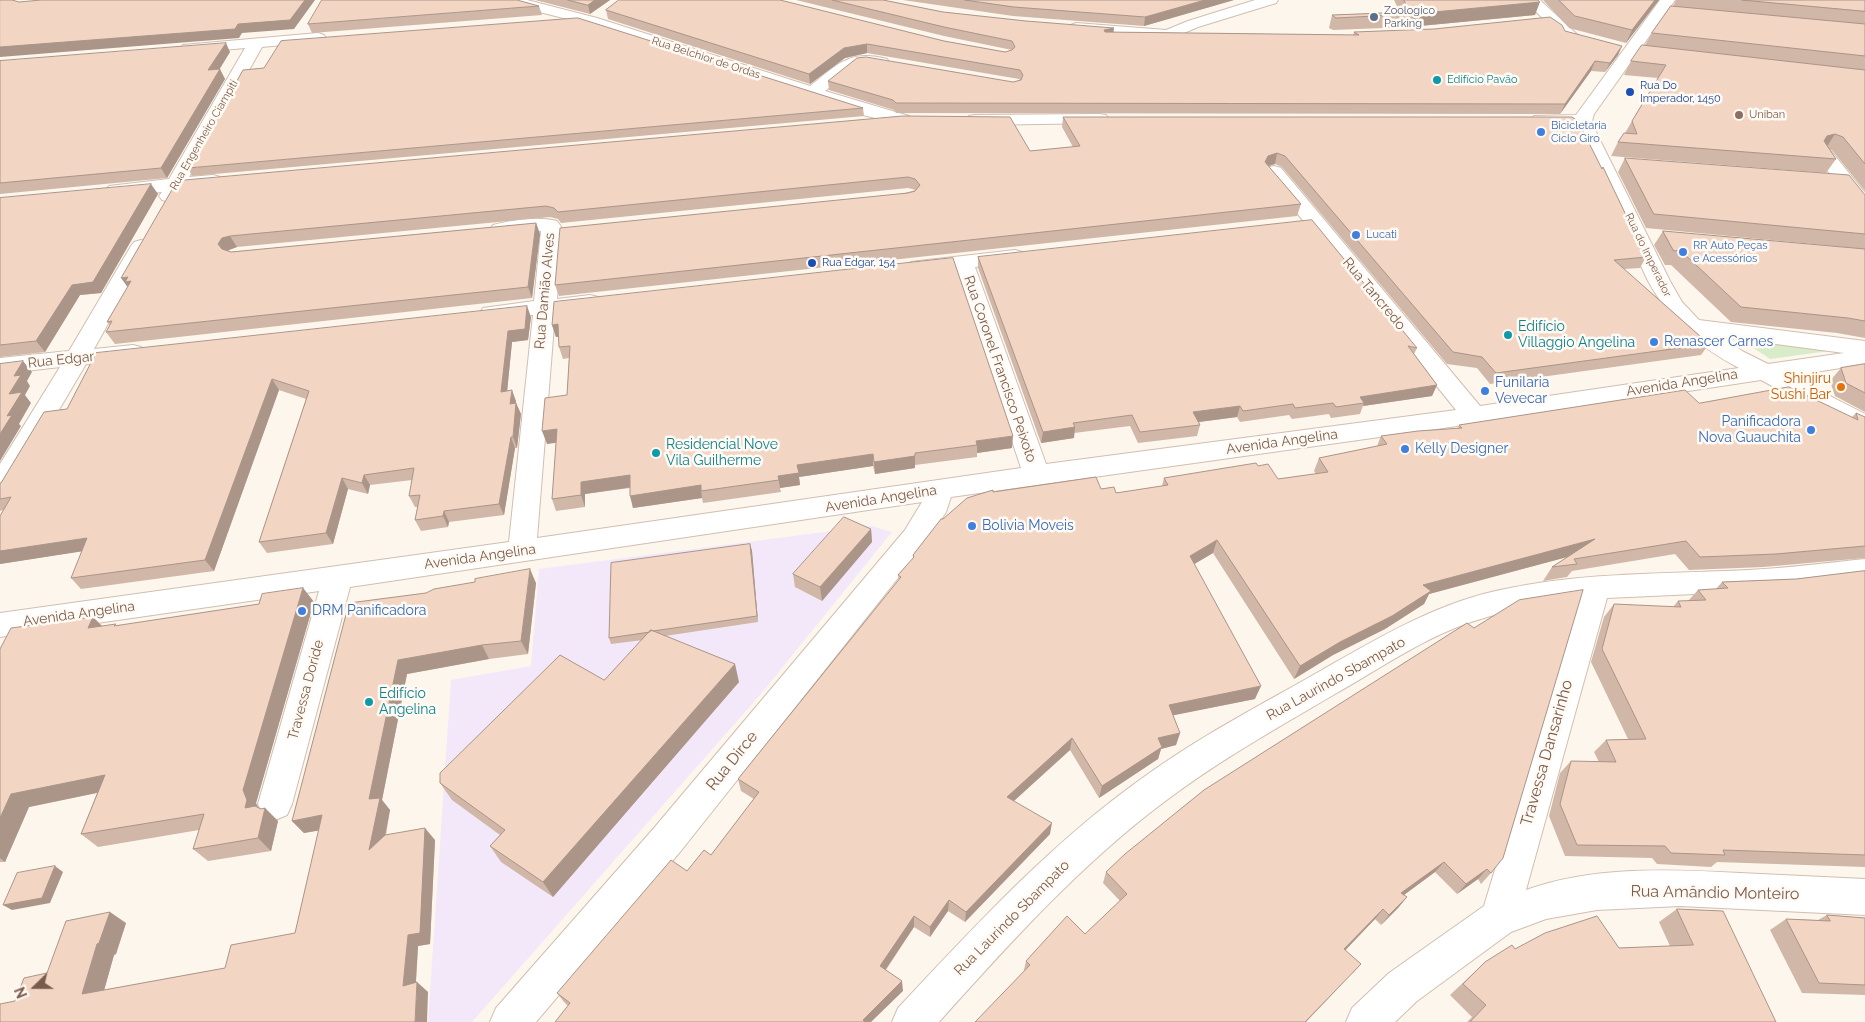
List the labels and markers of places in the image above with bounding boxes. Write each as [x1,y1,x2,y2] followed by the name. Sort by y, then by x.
[1384,4,1435,30] place label: Zoologico Parking
[1368,11,1380,23] marker: Zoologico Parking
[1447,73,1517,87] place label: Edifício Pavão
[1431,74,1443,86] marker: Edifício Pavão
[1640,79,1721,105] place label: Rua Do Imperador, 1450
[1624,86,1636,98] marker: Rua Do Imperador, 1450
[1749,108,1785,122] place label: Uniban
[1733,109,1745,121] marker: Uniban
[1551,119,1607,145] place label: Bicicletaria Ciclo Giro
[1535,126,1547,138] marker: Bicicletaria Ciclo Giro
[1366,228,1397,242] place label: Lucati
[1350,229,1362,241] marker: Lucati
[1693,239,1767,265] place label: RR Auto Peças e Acessórios
[1677,246,1689,258] marker: RR Auto Peças e Acessórios
[822,256,895,270] place label: Rua Edgar, 154
[806,257,818,269] marker: Rua Edgar, 154
[1518,319,1635,352] place label: Edifício Villaggio Angelina
[1502,329,1514,341] marker: Edifício Villaggio Angelina
[1664,334,1773,350] place label: Renascer Carnes
[1648,336,1660,348] marker: Renascer Carnes
[1771,371,1831,404] place label: Shinjiru Sushi Bar
[1495,375,1549,408] place label: Funilaria Vevecar
[1835,381,1847,393] marker: Shinjiru Sushi Bar
[1479,385,1491,397] marker: Funilaria Vevecar
[1698,414,1801,447] place label: Panificadora Nova Guauchita
[1805,424,1817,436] marker: Panificadora Nova Guauchita
[666,437,778,470] place label: Residencial Nove Vila Guilherme
[1415,441,1508,457] place label: Kelly Designer
[1399,443,1411,455] marker: Kelly Designer
[650,447,662,459] marker: Residencial Nove Vila Guilherme
[982,518,1074,534] place label: Bolivia Moveis
[966,520,978,532] marker: Bolivia Moveis
[312,603,426,619] place label: DRM Panificadora
[296,605,308,617] marker: DRM Panificadora
[379,686,436,719] place label: Edifício Angelina
[363,696,375,708] marker: Edifício Angelina

